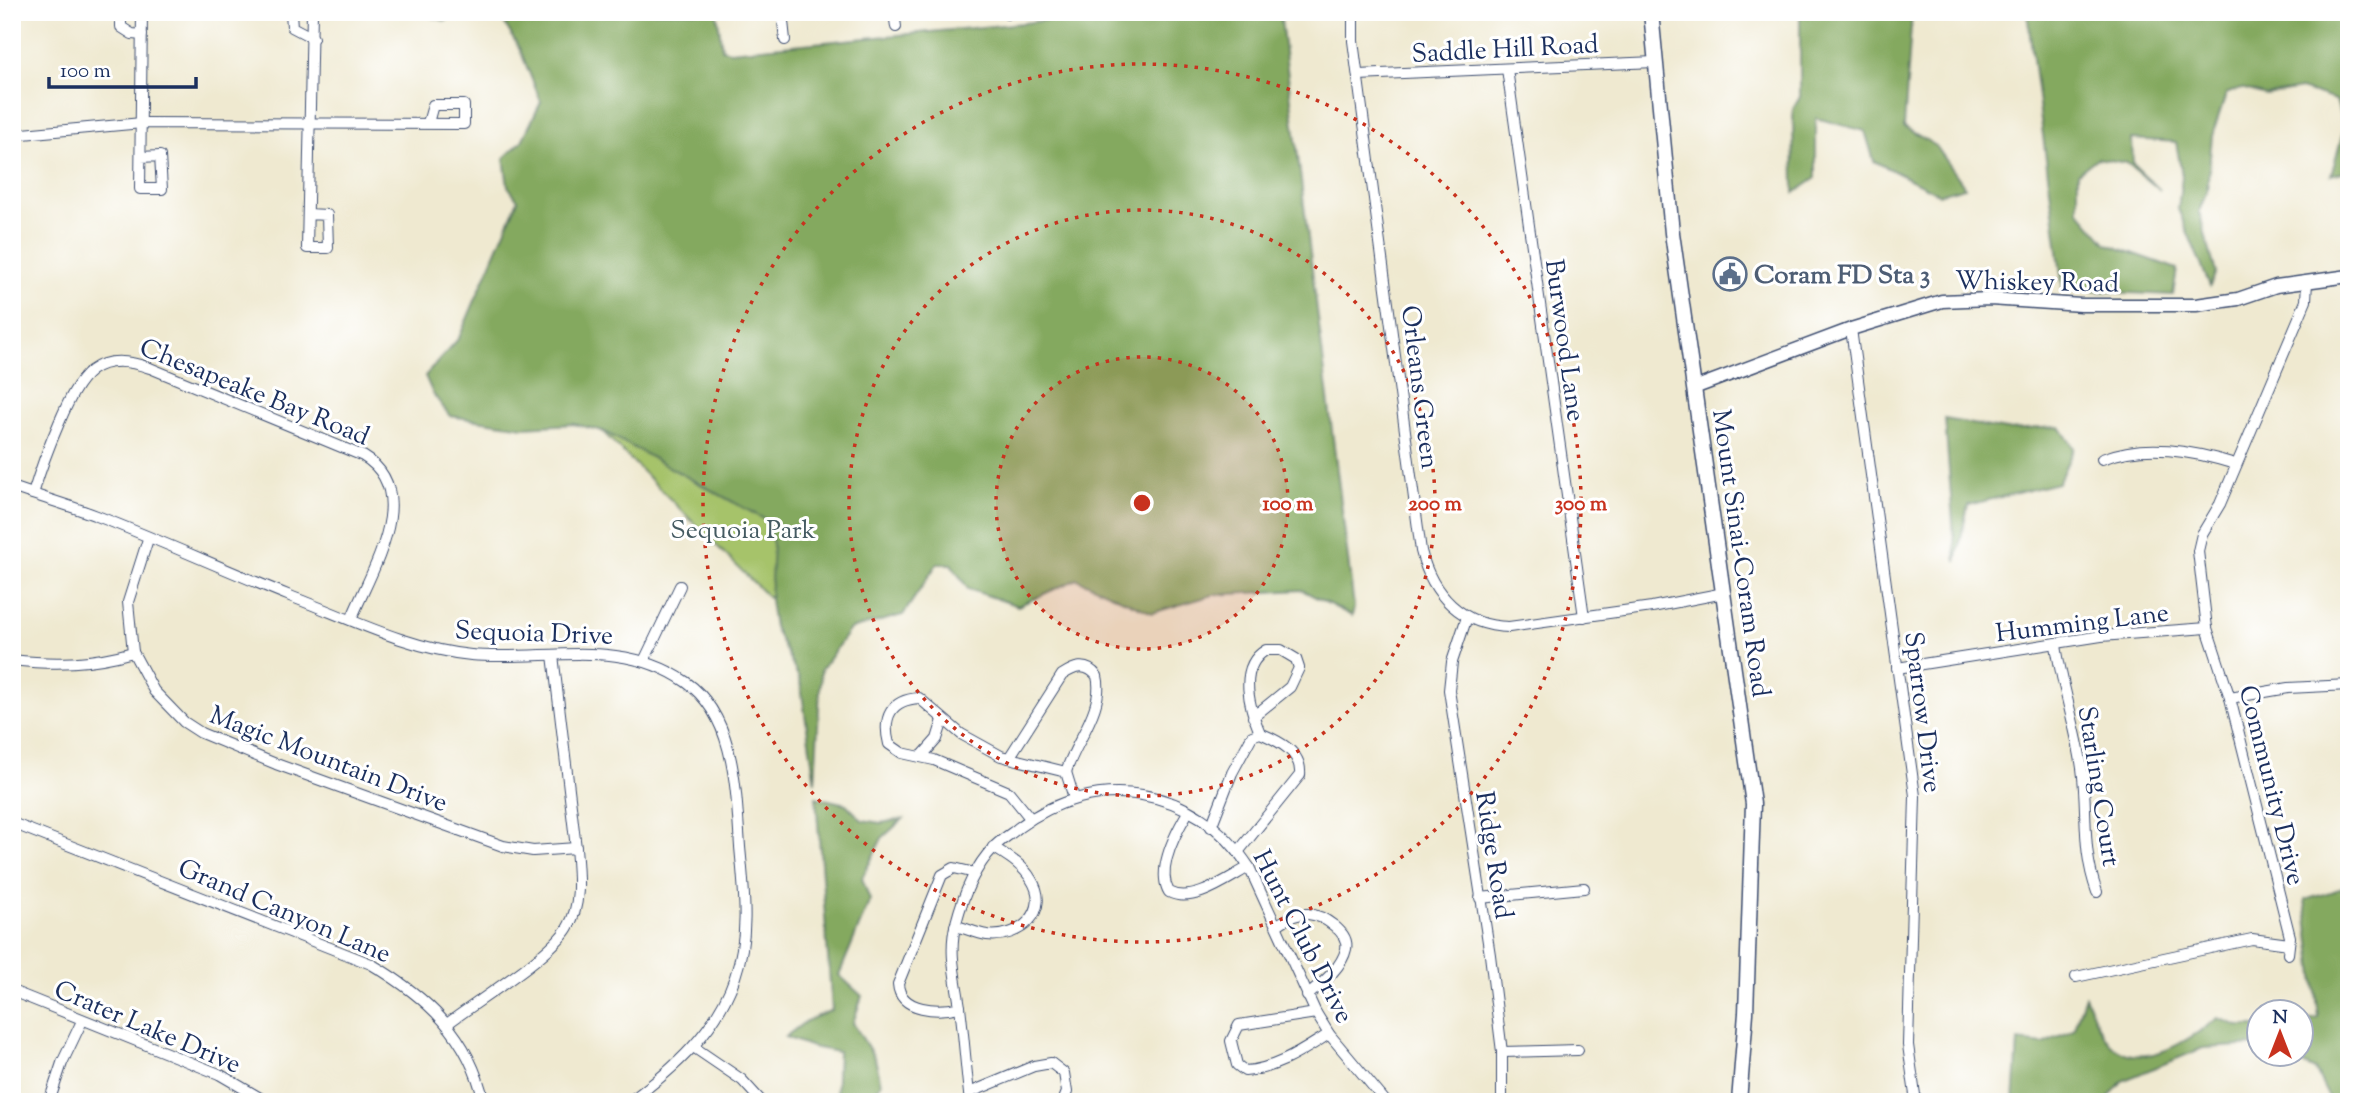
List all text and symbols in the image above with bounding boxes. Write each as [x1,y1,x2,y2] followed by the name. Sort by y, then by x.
[1411,27,1600,74] street label: Saddle Hill Road
[49,46,196,90] scale bar
[60,57,111,87] text: 100 m
[1711,255,1749,293] public building icon: Coram FD Sta 3
[1534,257,1593,424] street label: Burwood Lane
[1754,258,1930,295] place label: Coram FD Sta 3
[1955,264,2120,303] street label: Whiskey Road
[1390,303,1447,471] street label: Orleans Green
[134,330,375,456] street label: Chesapeake Bay Road
[1701,407,1778,700] street label: Mount Sinai-Coram Road
[1263,490,1314,520] text: 100 m
[1408,490,1463,520] text: 200 m
[1555,490,1608,520] text: 300 m
[1130,491,1154,515] centre of rings
[670,513,816,550] park label: Sequoia Park
[1994,596,2171,653] street label: Humming Lane
[454,613,614,656] street label: Sequoia Drive
[1893,630,1950,795] street label: Sparrow Drive
[2228,682,2313,889] street label: Community Drive
[204,698,452,823] street label: Magic Mountain Drive
[2067,704,2128,869] street label: Starling Court
[1464,789,1521,922] street label: Ridge Road
[1242,844,1361,1030] street label: Hunt Club Drive
[172,851,396,974] street label: Grand Canyon Lane
[48,972,246,1084] street label: Crater Lake Drive
[2246,998,2316,1068] north arrow
[2272,1005,2288,1032] text: N

